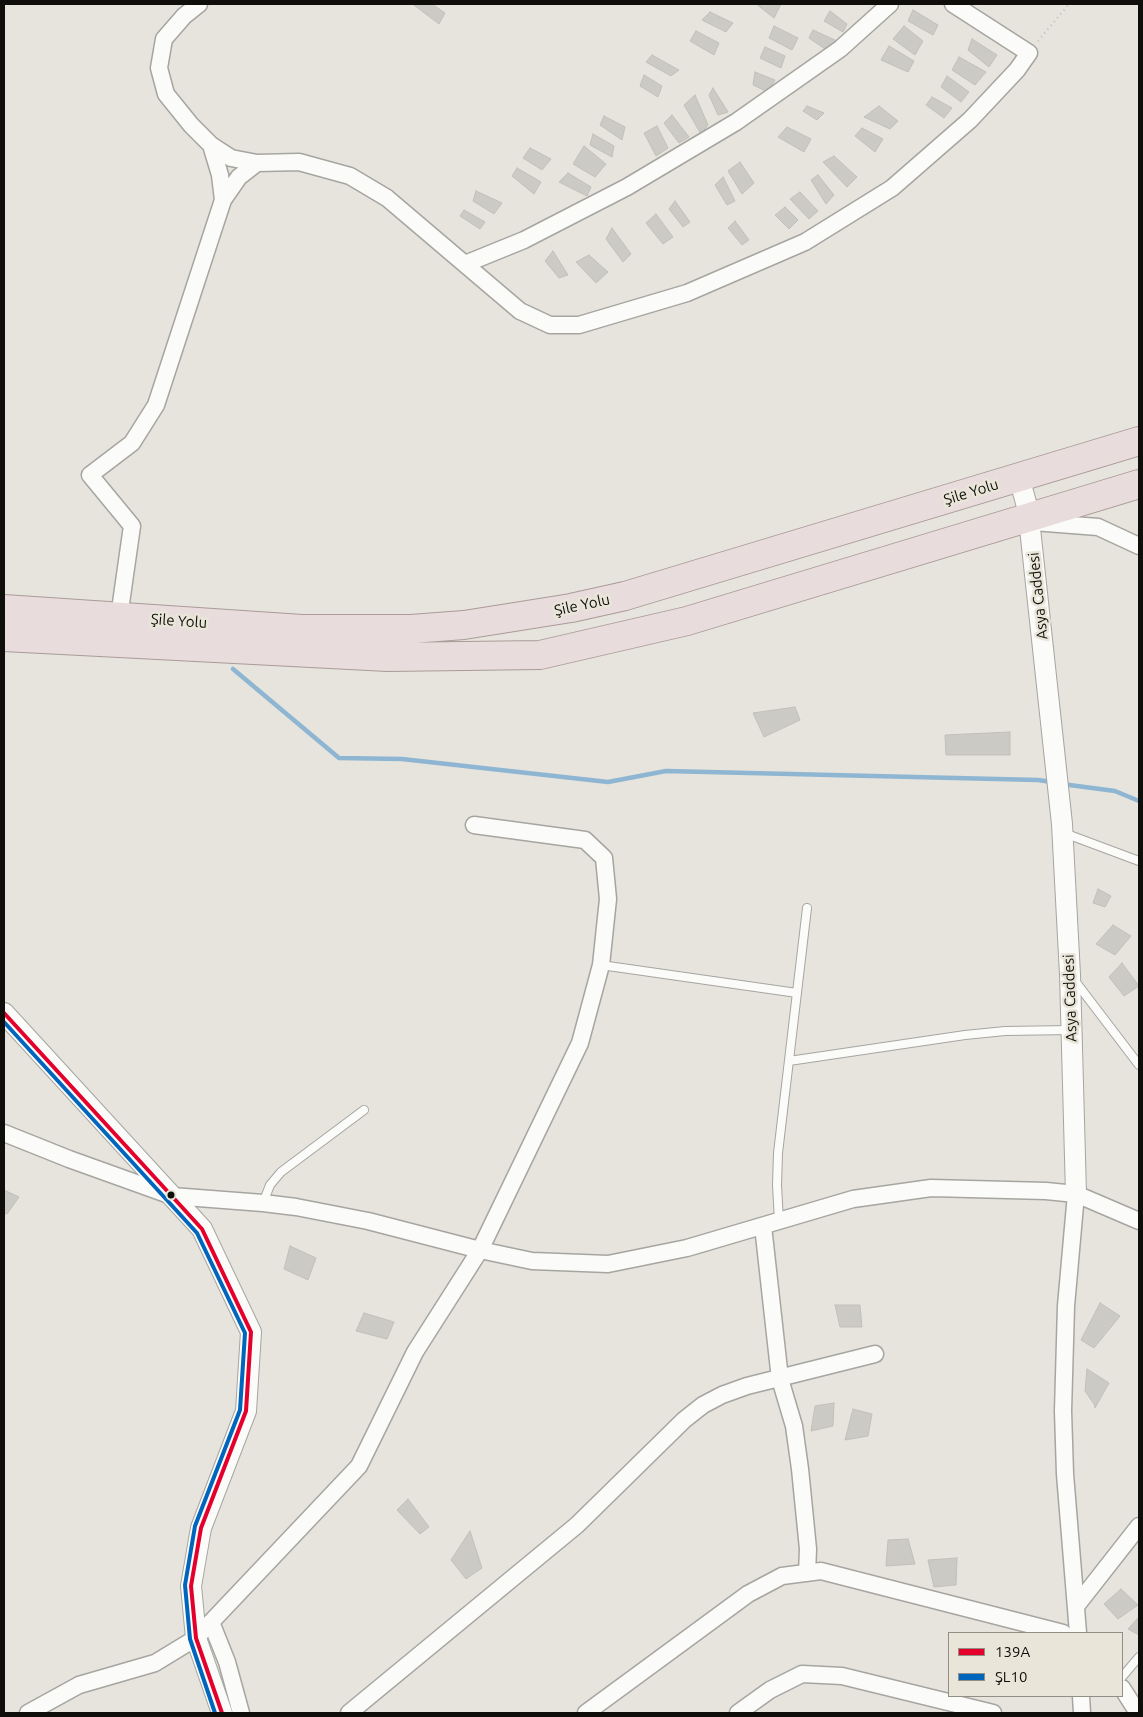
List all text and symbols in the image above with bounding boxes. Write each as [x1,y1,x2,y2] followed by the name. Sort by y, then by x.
[941,475,1001,509] street label: Şile Yolu
[1024,551,1052,641] street label: Asya Caddesi
[553,590,611,620] street label: Şile Yolu
[150,610,208,632] street label: Şile Yolu
[1059,954,1081,1042] street label: Asya Caddesi
[166,1190,176,1200] unlabelled marker
[948,1632,1123,1697] legend
[995,1643,1030,1660] text: 139A
[995,1668,1027,1685] text: ŞL10

